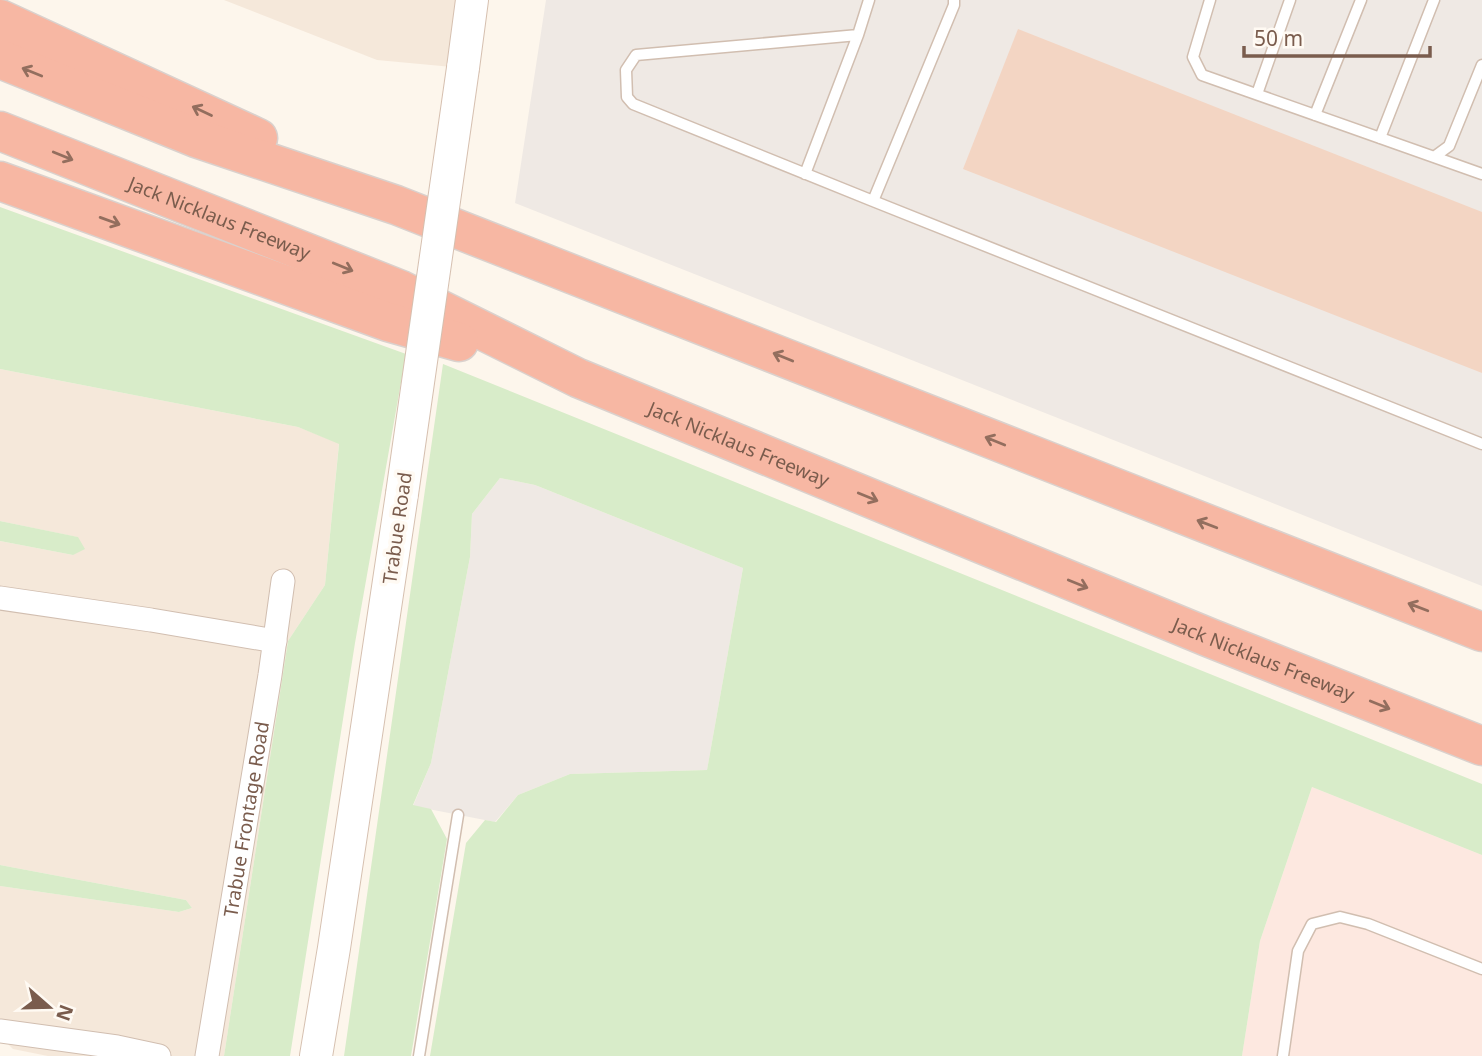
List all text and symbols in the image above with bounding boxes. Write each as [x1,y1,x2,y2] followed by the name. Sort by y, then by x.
[1244,14,1430,58] scale bar
[1254,24,1303,52] text: 50 m
[22,65,44,78] one-way arrow
[192,104,213,117] one-way arrow
[52,151,74,164] one-way arrow
[123,169,315,266] street label: Jack Nicklaus Freeway
[99,216,121,228] one-way arrow
[332,261,354,274] one-way arrow
[773,350,795,363] one-way arrow
[642,395,834,493] street label: Jack Nicklaus Freeway
[985,433,1006,446] one-way arrow
[376,470,418,586] street label: Trabue Road
[857,491,878,504] one-way arrow
[1196,517,1218,529] one-way arrow
[1067,578,1089,591] one-way arrow
[1408,599,1430,612] one-way arrow
[1167,610,1359,707] street label: Jack Nicklaus Freeway
[1369,700,1391,713] one-way arrow
[217,719,275,919] street label: Trabue Frontage Road
[14,972,84,1042] north arrow
[50,1001,80,1025] text: N

